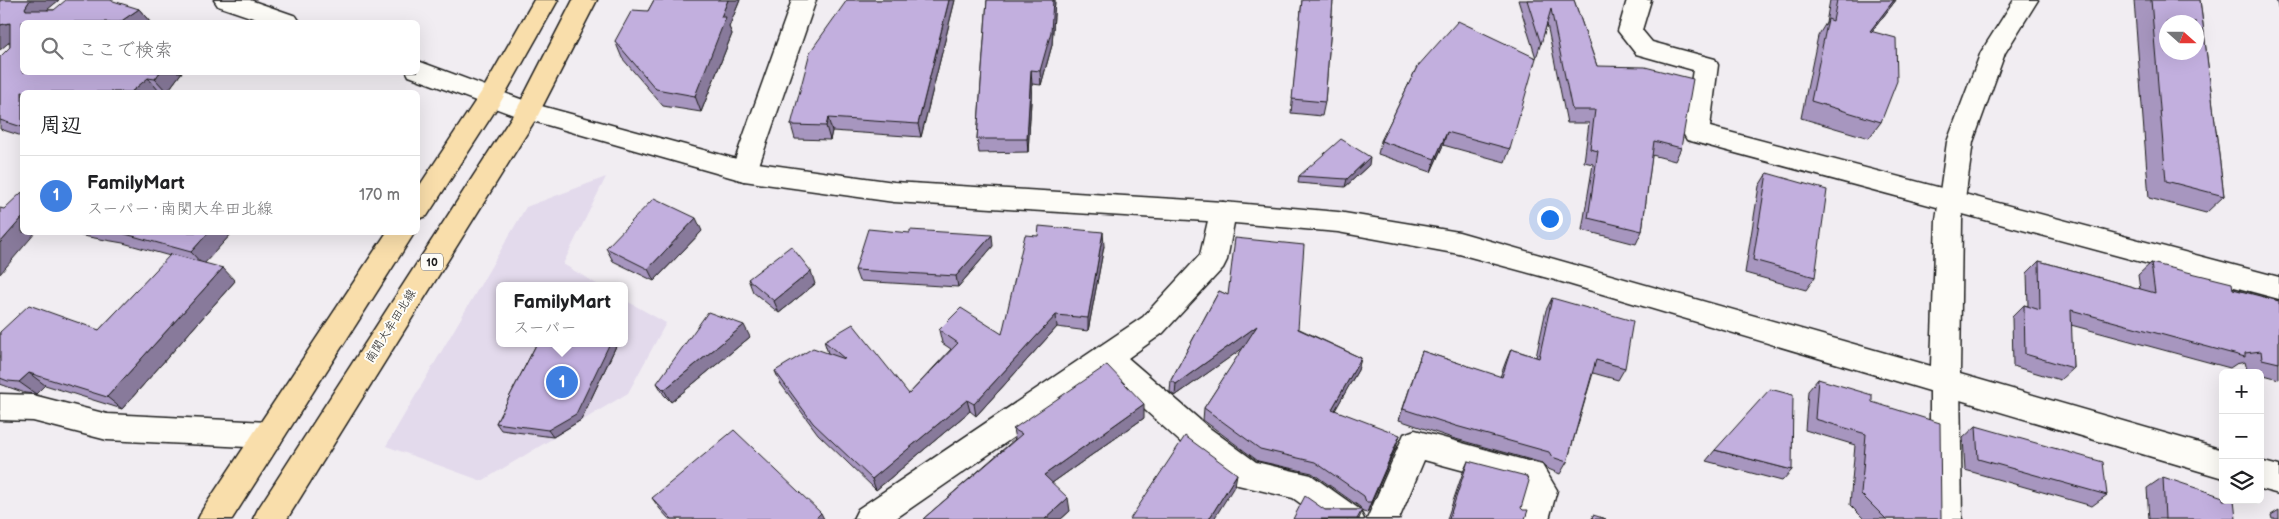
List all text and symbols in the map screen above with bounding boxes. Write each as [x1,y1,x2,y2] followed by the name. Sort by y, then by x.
[2159,15,2204,60] north arrow
[20,20,420,75] search box
[38,34,66,62] icon: search
[78,39,173,62] text: ここで検索
[40,113,82,138] text: 周辺
[87,172,185,195] text: FamilyMart
[53,186,59,205] text: 1
[359,186,400,205] text: 170 m
[87,200,273,219] text: スーパー · 南関大牟田北線
[1537,206,1563,232] your location
[421,253,443,270] road number: 10
[496,282,628,347] popup
[362,286,420,366] street label: 南関大牟田北線
[513,291,611,314] text: FamilyMart
[513,319,577,338] text: スーパー
[546,363,578,401] pin: 1
[2219,369,2264,504] map controls
[2219,369,2264,414] button: +
[2219,414,2264,459] button: −
[2219,459,2264,504] button: layers

